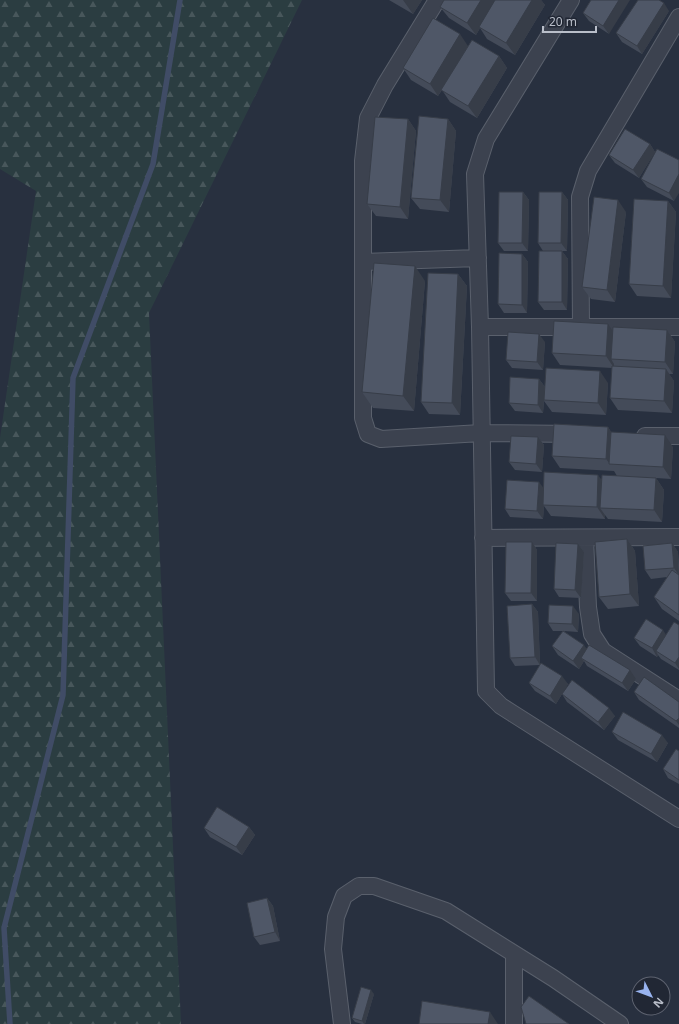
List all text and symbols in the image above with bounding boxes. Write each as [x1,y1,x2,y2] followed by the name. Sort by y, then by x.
[543,8,596,34] scale bar
[549,13,577,30] text: 20 m
[631,976,671,1016] north arrow
[650,995,667,1011] text: N

